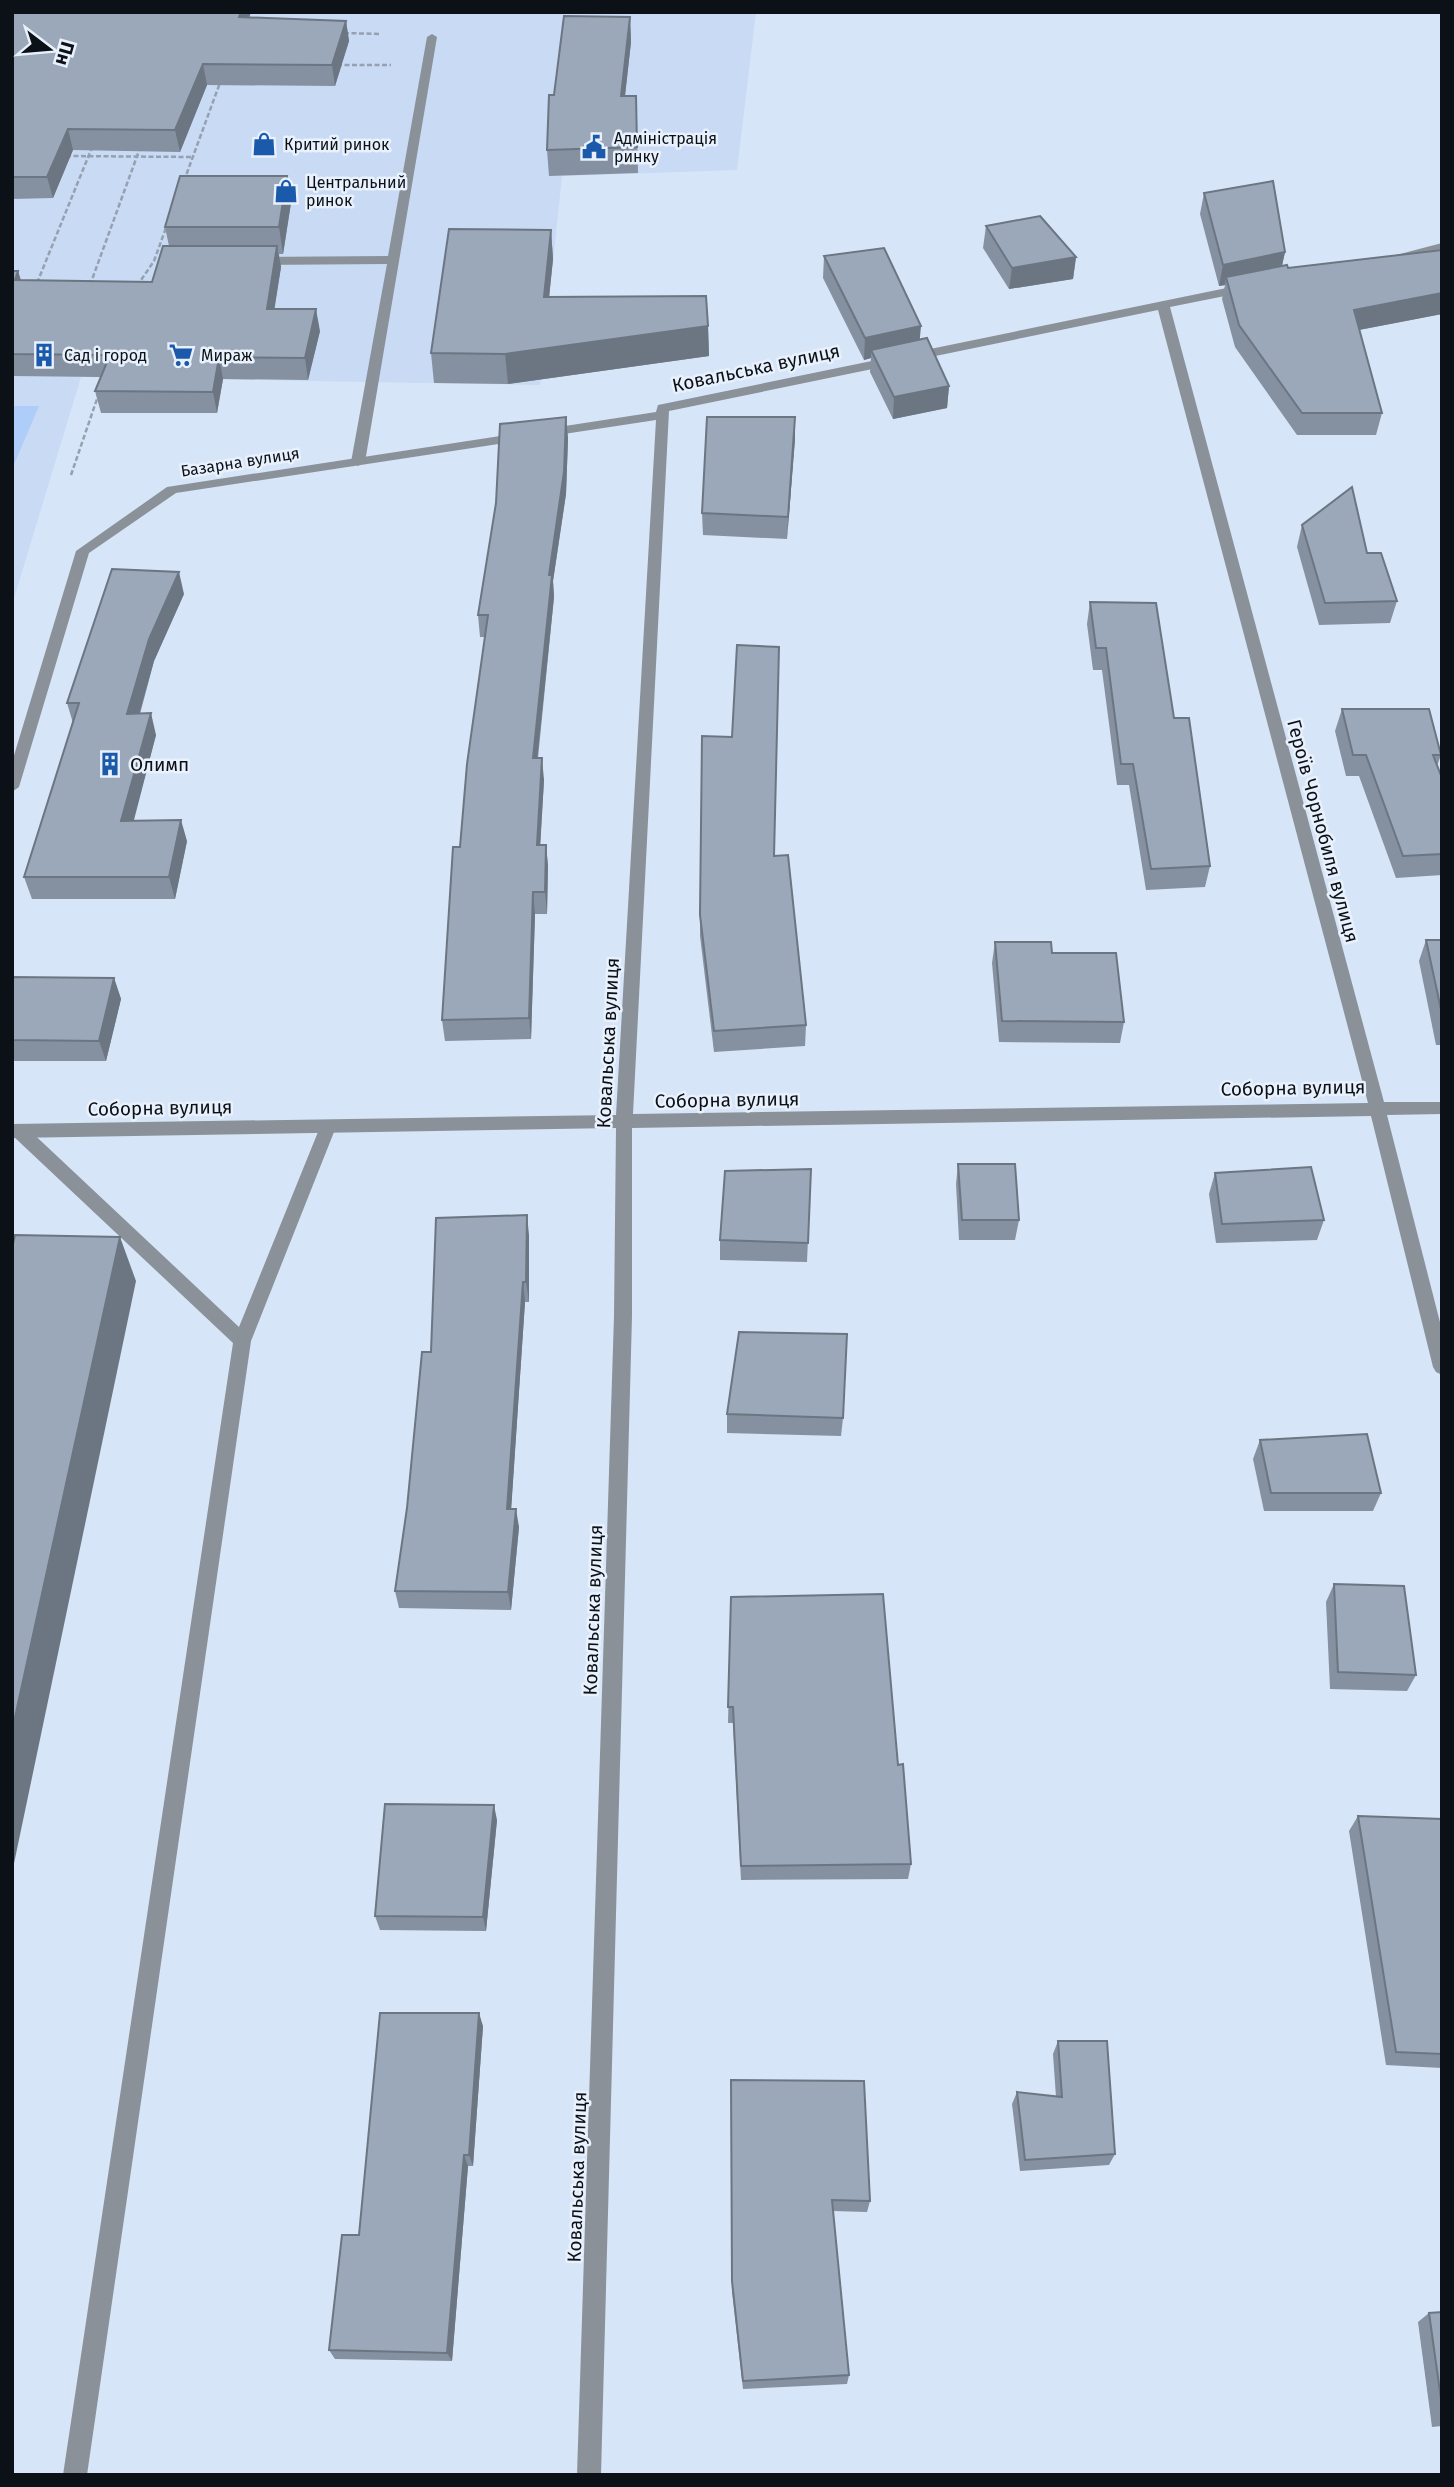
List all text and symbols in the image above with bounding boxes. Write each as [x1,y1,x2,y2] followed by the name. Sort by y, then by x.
[14,14,84,84] north arrow
[51,39,79,68] text: Пн
[614,129,717,166] place label: Адміністрація ринку
[250,130,278,158] shop icon: Критий ринок
[580,133,608,161] public building icon: Адміністрація ринку
[284,135,390,154] place label: Критий ринок
[306,173,406,210] place label: Центральний ринок
[272,177,300,205] shop icon: Центральний ринок
[670,339,842,397] street label: Ковальська вулиця
[30,341,58,369] building icon: Сад і город
[167,341,195,369] supermarket icon: Мираж
[64,346,147,365] place label: Сад і город
[201,346,253,365] place label: Мираж
[179,443,301,481] street label: Базарна вулиця
[1282,717,1364,945] street label: Героїв Чорнобиля вулиця
[96,750,124,778] building icon: Олимп
[130,753,189,776] place label: Олимп
[592,957,624,1129] street label: Ковальська вулиця
[1220,1075,1366,1101] street label: Соборна вулиця
[654,1087,800,1113] street label: Соборна вулиця
[87,1095,233,1121] street label: Соборна вулиця
[579,1524,607,1696] street label: Ковальська вулиця
[563,2091,591,2263] street label: Ковальська вулиця

